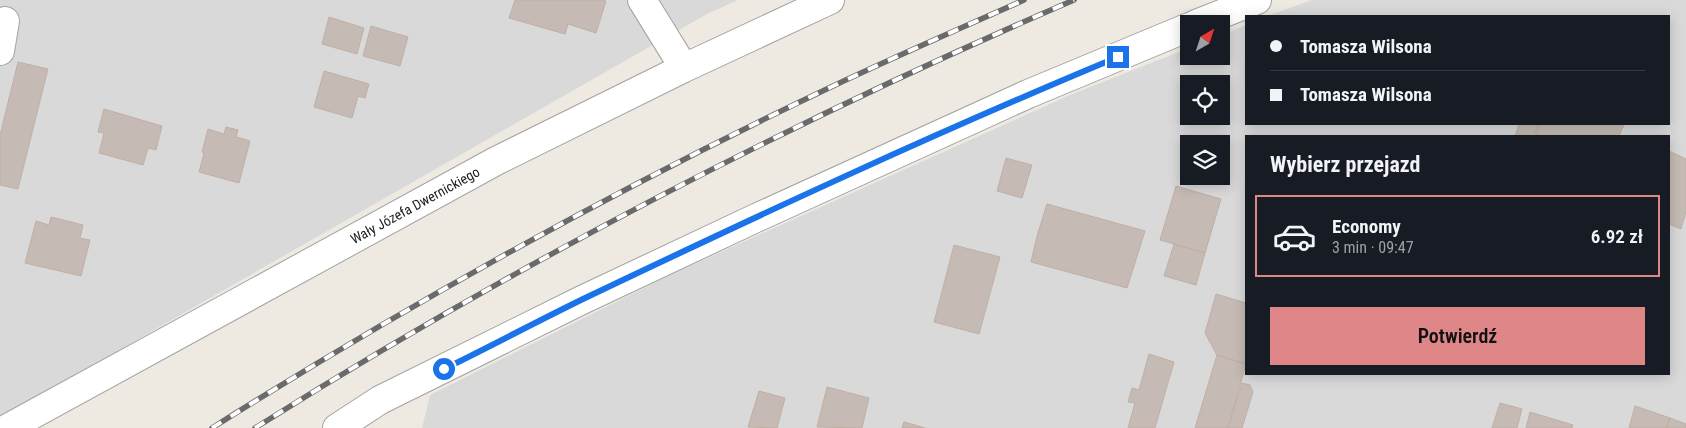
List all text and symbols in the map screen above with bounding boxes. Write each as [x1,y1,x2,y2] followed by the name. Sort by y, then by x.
[1180,15,1230,65] north arrow
[1180,15,1230,185] map controls
[1300,35,1432,58] text: Tomasza Wilsona
[1107,46,1129,68] route end
[1180,75,1230,125] button: locate
[1300,83,1432,106] text: Tomasza Wilsona
[1180,135,1230,185] button: layers
[1270,152,1420,177] text: Wybierz przejazd
[348,163,482,247] street label: Wały Józefa Dwernickiego
[1272,214,1317,259] icon: car
[1332,215,1401,238] text: Economy
[1591,225,1643,248] text: 6.92 zł
[1332,238,1414,257] text: 3 min · 09:47
[1270,307,1645,365] button: Potwierdź
[433,358,455,380] route start

